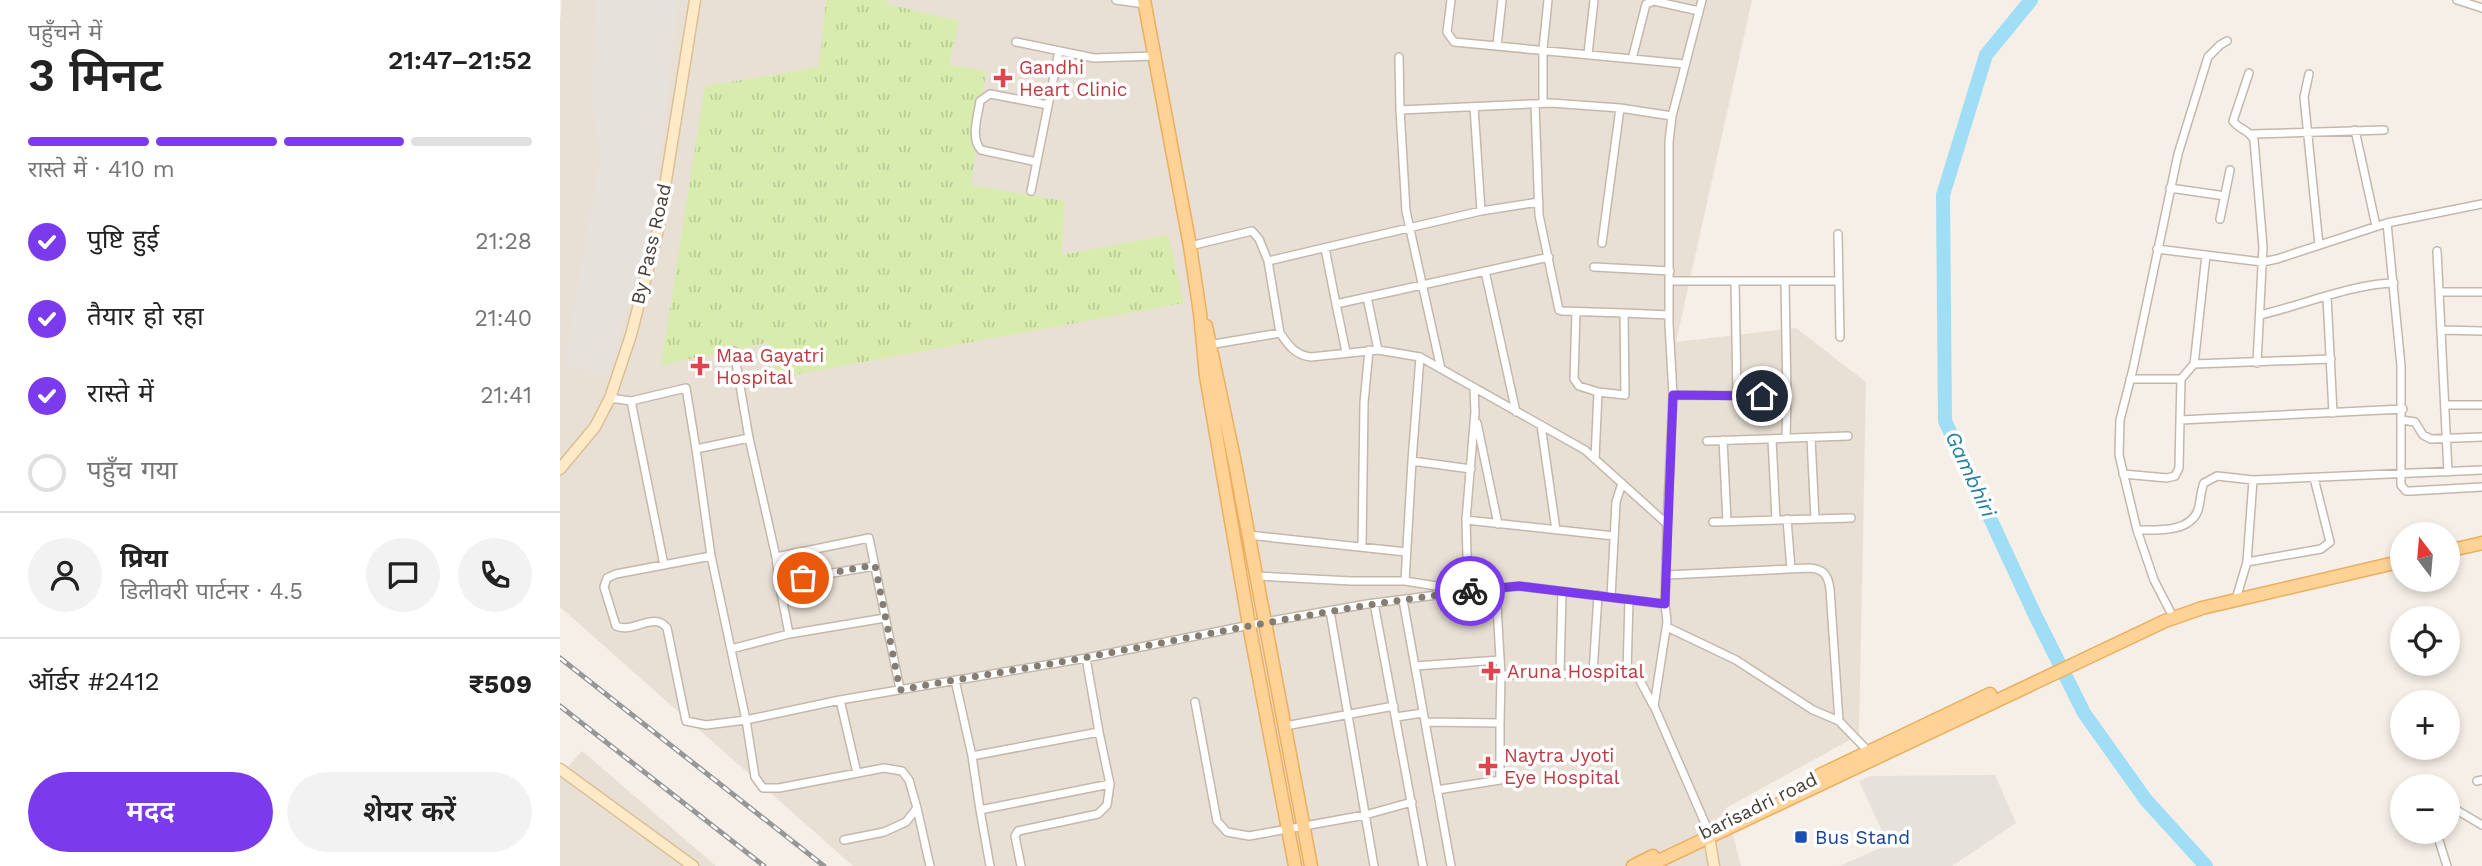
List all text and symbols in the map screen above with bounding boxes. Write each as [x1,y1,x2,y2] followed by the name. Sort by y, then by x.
[28,19,102,46] text: पहुँचने में
[388,45,532,75] text: 21:47–21:52
[28,48,163,102] text: 3 मिनट
[1019,56,1128,101] place label: Gandhi Heart Clinic
[993,68,1013,88] marker: Gandhi Heart Clinic
[28,156,175,183] text: रास्ते में · 410 m
[626,181,676,307] street label: By Pass Road
[28,223,66,261] icon: check
[87,224,159,254] text: पुष्टि हुई
[475,228,532,255] text: 21:28
[28,300,66,338] icon: check
[87,301,204,331] text: तैयार हो रहा
[474,305,532,332] text: 21:40
[716,344,824,389] place label: Maa Gayatri Hospital
[690,356,710,376] marker: Maa Gayatri Hospital
[1732,366,1792,426] pin
[28,377,66,415] icon: check
[1743,377,1781,415] icon: home
[87,378,154,408] text: रास्ते में
[480,382,532,409] text: 21:41
[1940,427,2002,521] water label: Gambhiri
[87,455,177,485] text: पहुँच गया
[2390,522,2460,592] north arrow
[2390,522,2460,844] map controls
[28,538,102,612] button: person
[366,538,440,612] button: chat
[458,538,532,612] button: phone
[120,543,168,573] text: प्रिया
[773,548,833,608] pin
[1435,556,1505,626] courier
[784,559,822,597] icon: bag
[1451,572,1489,610] icon: bike
[120,578,303,605] text: डिलीवरी पार्टनर · 4.5
[2390,606,2460,676] button: locate
[1507,660,1644,683] place label: Aruna Hospital
[1481,661,1501,681] marker: Aruna Hospital
[28,666,160,696] text: ऑर्डर #2412
[468,669,532,699] text: ₹509
[2390,690,2460,760] button: +
[1504,744,1620,789] place label: Naytra Jyoti Eye Hospital
[1478,756,1498,776] marker: Naytra Jyoti Eye Hospital
[1695,767,1821,845] street label: barisadri road
[28,772,273,852] button: मदद
[287,772,532,852] button: शेयर करें
[2390,774,2460,844] button: −
[1815,826,1910,849] place label: Bus Stand
[1793,829,1809,845] marker: Bus Stand

